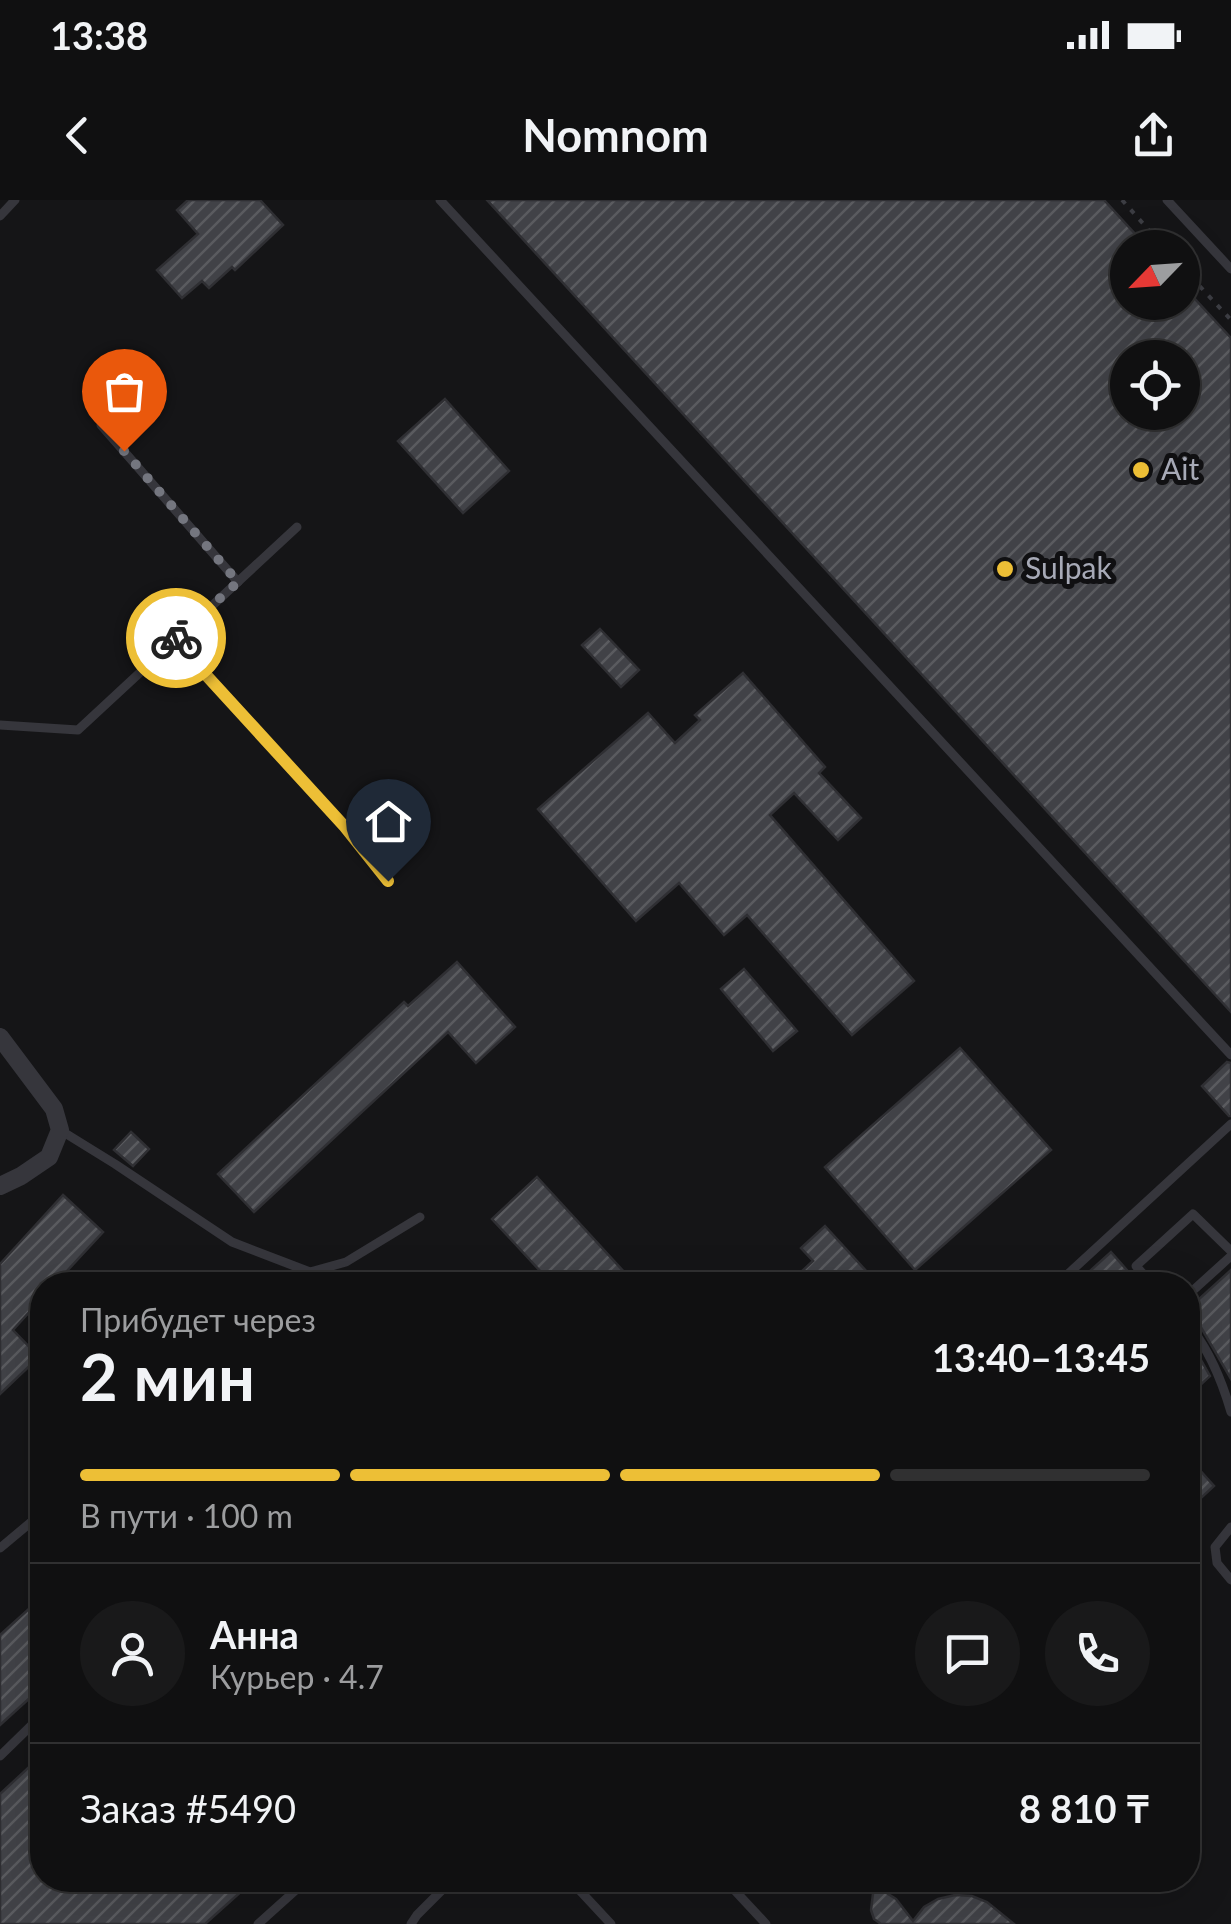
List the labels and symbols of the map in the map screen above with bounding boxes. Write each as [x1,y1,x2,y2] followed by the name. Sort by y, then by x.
[1110,230,1200,320] north arrow
[82,349,167,452] pin
[1161,450,1199,486] place label: Ait
[1130,459,1152,481] marker: Ait
[1025,549,1113,585] place label: Sulpak
[994,558,1016,580] marker: Sulpak
[126,588,226,688] courier
[346,779,431,882] pin

